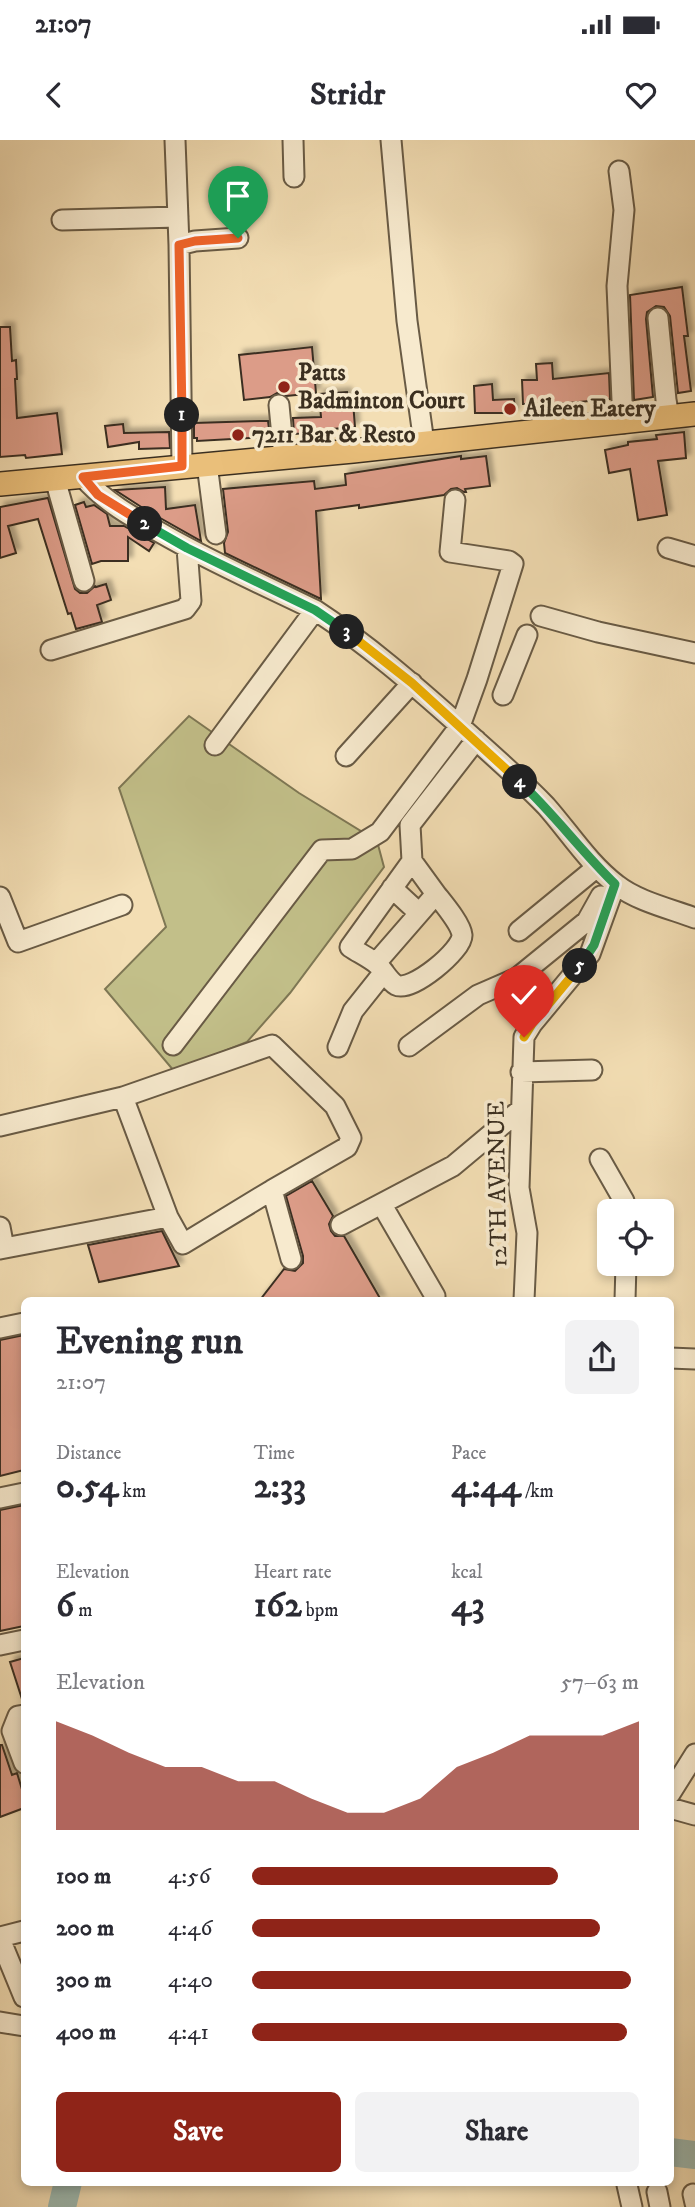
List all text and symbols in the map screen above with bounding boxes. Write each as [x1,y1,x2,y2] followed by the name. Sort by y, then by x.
[35,8,92,41] text: 21:07
[310,75,385,115] text: Stridr
[35,76,73,114] icon: back
[622,76,660,114] icon: heart
[208,166,268,238] pin
[219,177,257,215] icon: arrive
[298,358,465,416] place label: Patts Badminton Court
[276,379,292,395] marker: Patts Badminton Court
[523,394,656,424] place label: Aileen Eatery
[164,398,200,432] pin: 1
[502,401,518,417] marker: Aileen Eatery
[178,403,185,426] text: 1
[252,420,416,450] place label: 7211 Bar & Resto
[230,427,246,443] marker: 7211 Bar & Resto
[128,506,162,542] pin: 2
[140,512,149,535] text: 2
[330,615,364,650] pin: 3
[343,620,350,643] text: 3
[503,764,538,800] pin: 4
[514,770,525,793] text: 4
[562,948,598,984] pin: 5
[575,954,584,977] text: 5
[494,965,554,1037] pin
[505,976,543,1014] icon: check
[482,1101,514,1267] street label: 12TH AVENUE
[597,1199,674,1276] map controls
[597,1199,674,1276] button: locate
[56,1318,243,1366] text: Evening run
[565,1320,639,1394] button: share
[56,1368,106,1397] text: 21:07
[56,1442,121,1465] text: Distance
[254,1442,295,1465] text: Time
[451,1442,486,1465] text: Pace
[56,1465,118,1509] text: 0.54
[254,1465,306,1509] text: 2:33
[451,1465,521,1509] text: 4:44
[118,1480,146,1503] text: km
[521,1480,554,1503] text: /km
[56,1561,130,1584] text: Elevation
[254,1561,332,1584] text: Heart rate
[451,1561,483,1584] text: kcal
[56,1584,74,1628] text: 6
[254,1584,302,1628] text: 162
[451,1584,485,1628] text: 43
[74,1599,93,1622] text: m
[302,1599,339,1622] text: bpm
[56,1668,145,1697] text: Elevation
[561,1668,639,1697] text: 57–63 m
[56,1862,111,1891] text: 100 m
[168,1862,211,1891] text: 4:56
[56,1914,114,1943] text: 200 m
[168,1914,212,1943] text: 4:46
[56,1966,112,1995] text: 300 m
[168,1966,213,1995] text: 4:40
[56,2018,116,2047] text: 400 m
[168,2018,209,2047] text: 4:41
[56,2092,341,2172] button: Save
[355,2092,639,2172] button: Share

